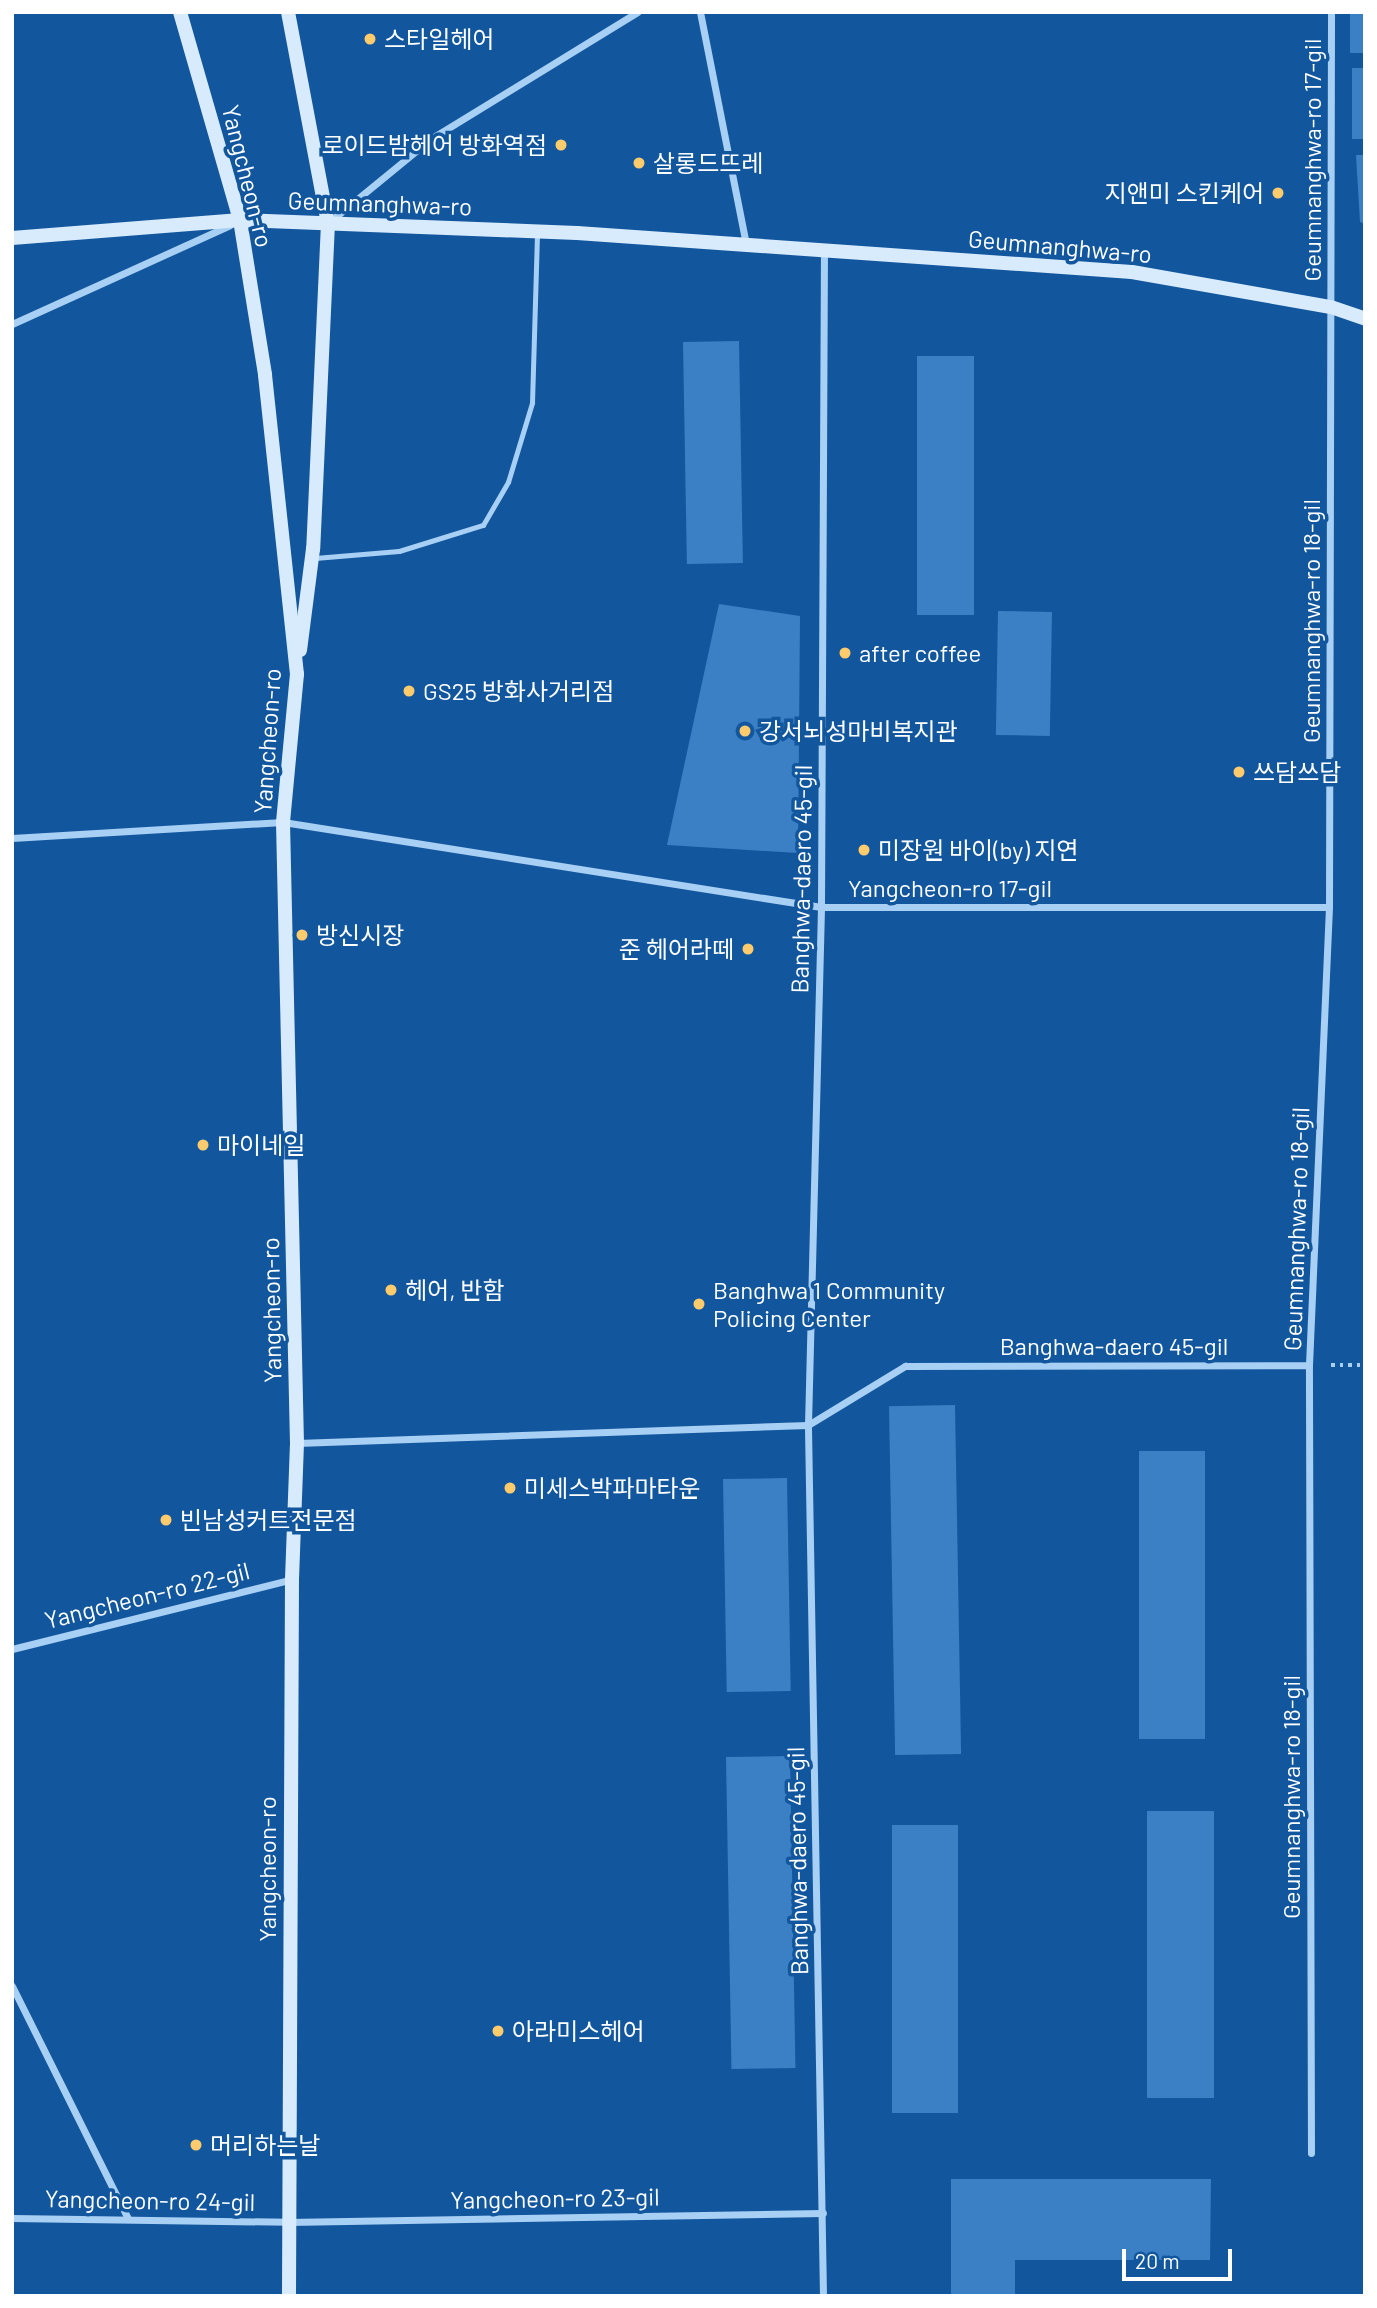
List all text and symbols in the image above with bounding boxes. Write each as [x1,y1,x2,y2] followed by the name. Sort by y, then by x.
[384,25,494,53] place label: 스타일헤어
[362,31,378,47] marker: 스타일헤어
[1298,39,1326,281] street label: Geumnanghwa-ro 17-gil
[216,102,280,250] street label: Yangcheon-ro
[321,131,547,159] place label: 로이드밤헤어 방화역점
[553,137,569,153] marker: 로이드밤헤어 방화역점
[653,149,763,177] place label: 살롱드뜨레
[631,155,647,171] marker: 살롱드뜨레
[1105,179,1264,207] place label: 지앤미 스킨케어
[287,185,473,221] street label: Geumnanghwa-ro
[1270,185,1286,201] marker: 지앤미 스킨케어
[967,224,1153,268] street label: Geumnanghwa-ro
[1297,499,1325,743] street label: Geumnanghwa-ro 18-gil
[859,639,981,667] place label: after coffee
[837,645,853,661] marker: after coffee
[248,667,286,815] street label: Yangcheon-ro
[423,677,614,705] place label: GS25 방화사거리점
[401,683,417,699] marker: GS25 방화사거리점
[759,717,958,745] place label: 강서뇌성마비복지관
[737,723,753,739] marker: 강서뇌성마비복지관
[1253,758,1341,786] place label: 쓰담쓰담
[785,764,817,994] street label: Banghwa-daero 45-gil
[1231,764,1247,780] marker: 쓰담쓰담
[878,836,1079,864] place label: 미장원 바이(by) 지연
[856,842,872,858] marker: 미장원 바이(by) 지연
[848,874,1052,902] street label: Yangcheon-ro 17-gil
[316,921,404,949] place label: 방신시장
[294,927,310,943] marker: 방신시장
[619,935,734,963] place label: 준 헤어라떼
[740,941,756,957] marker: 준 헤어라떼
[1277,1107,1315,1351] street label: Geumnanghwa-ro 18-gil
[217,1131,305,1159] place label: 마이네일
[195,1137,211,1153] marker: 마이네일
[255,1237,287,1383] street label: Yangcheon-ro
[405,1276,504,1304] place label: 헤어, 반함
[713,1276,945,1332] place label: Banghwa 1 Community Policing Center
[383,1282,399,1298] marker: 헤어, 반함
[691,1296,707,1312] marker: Banghwa 1 Community Policing Center
[1000,1332,1228,1360] street label: Banghwa-daero 45-gil
[524,1474,701,1502] place label: 미세스박파마타운
[502,1480,518,1496] marker: 미세스박파마타운
[180,1506,357,1534] place label: 빈남성커트전문점
[158,1512,174,1528] marker: 빈남성커트전문점
[42,1556,252,1634] street label: Yangcheon-ro 22-gil
[1277,1675,1305,1919] street label: Geumnanghwa-ro 18-gil
[781,1746,813,1976] street label: Banghwa-daero 45-gil
[253,1796,281,1942] street label: Yangcheon-ro
[512,2017,644,2045] place label: 아라미스헤어
[490,2023,506,2039] marker: 아라미스헤어
[210,2131,320,2159] place label: 머리하는날
[188,2137,204,2153] marker: 머리하는날
[450,2182,660,2214] street label: Yangcheon-ro 23-gil
[45,2184,255,2216] street label: Yangcheon-ro 24-gil
[1125,2234,1235,2278] scale bar
[1135,2248,1180,2273] text: 20 m

